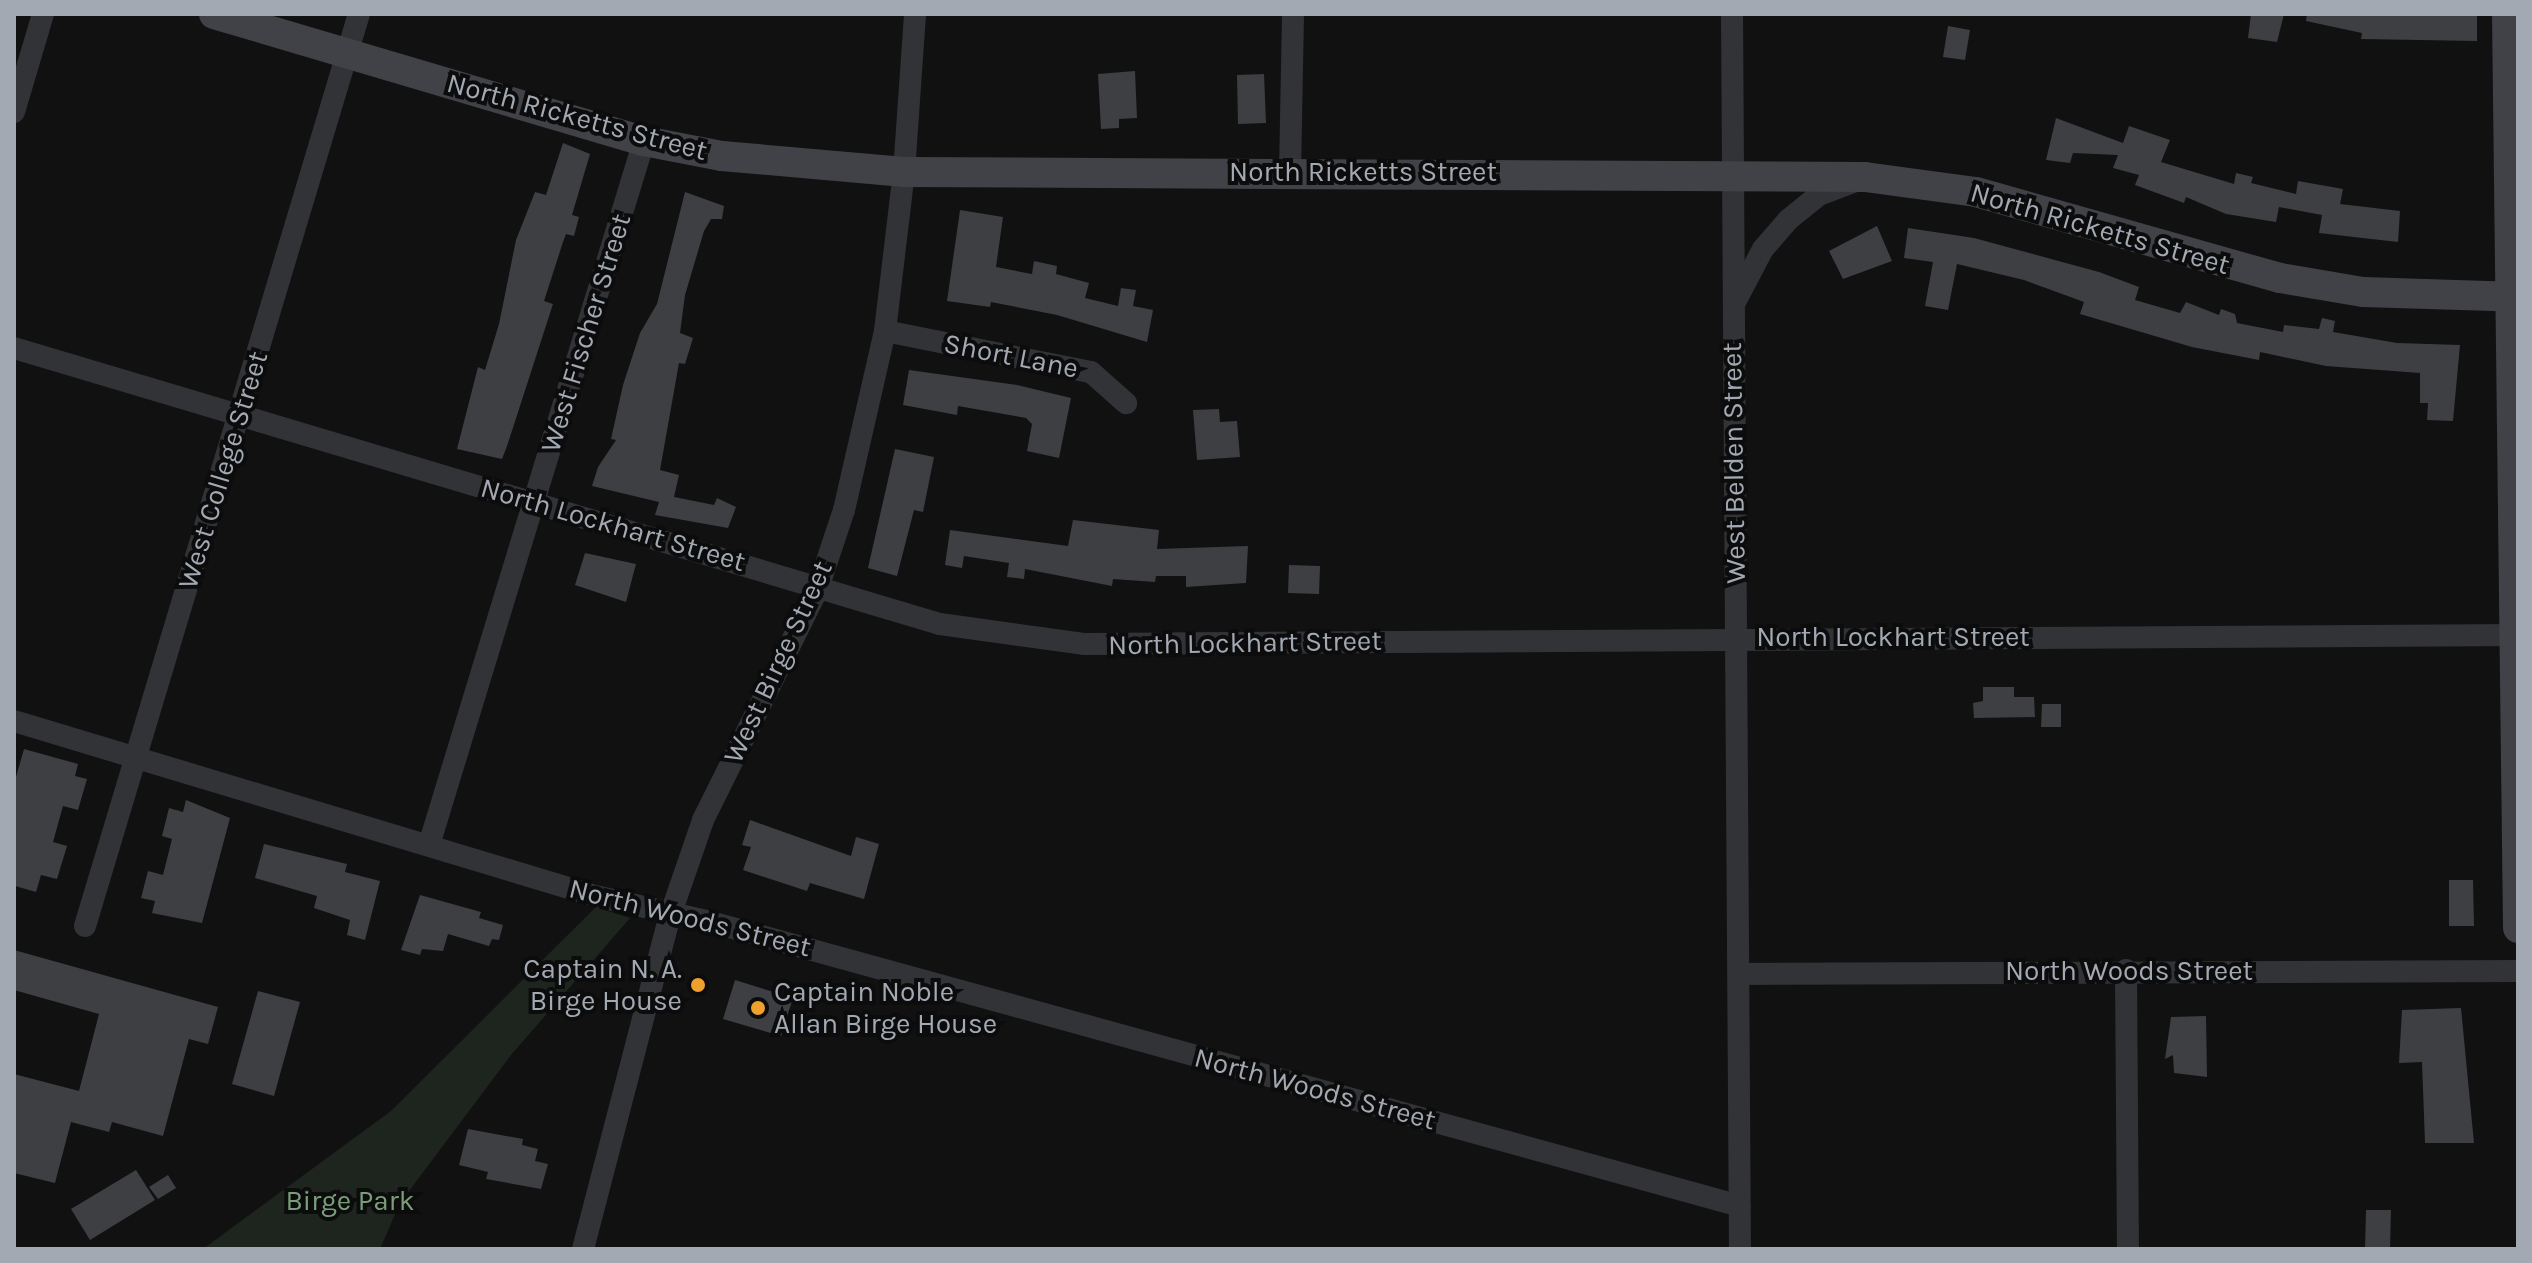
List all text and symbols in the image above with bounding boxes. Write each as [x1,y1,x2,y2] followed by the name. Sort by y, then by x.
[443,66,711,168] street label: North Ricketts Street
[1229,155,1497,189] street label: North Ricketts Street
[1967,176,2233,282] street label: North Ricketts Street
[534,210,638,456] street label: West Fischer Street
[941,327,1081,385] street label: Short Lane
[1715,342,1753,584] street label: West Belden Street
[171,347,275,593] street label: West College Street
[477,471,749,579] street label: North Lockhart Street
[716,555,840,769] street label: West Birge Street
[1756,620,2030,654] street label: North Lockhart Street
[1108,624,1382,662] street label: North Lockhart Street
[566,872,814,964] street label: North Woods Street
[523,952,682,1018] place label: Captain N. A. Birge House
[2005,954,2253,988] street label: North Woods Street
[774,975,997,1041] place label: Captain Noble Allan Birge House
[689,976,707,994] marker: Captain N. A. Birge House
[749,999,767,1017] marker: Captain Noble Allan Birge House
[1191,1041,1439,1137] street label: North Woods Street
[285,1184,415,1218] park label: Birge Park

